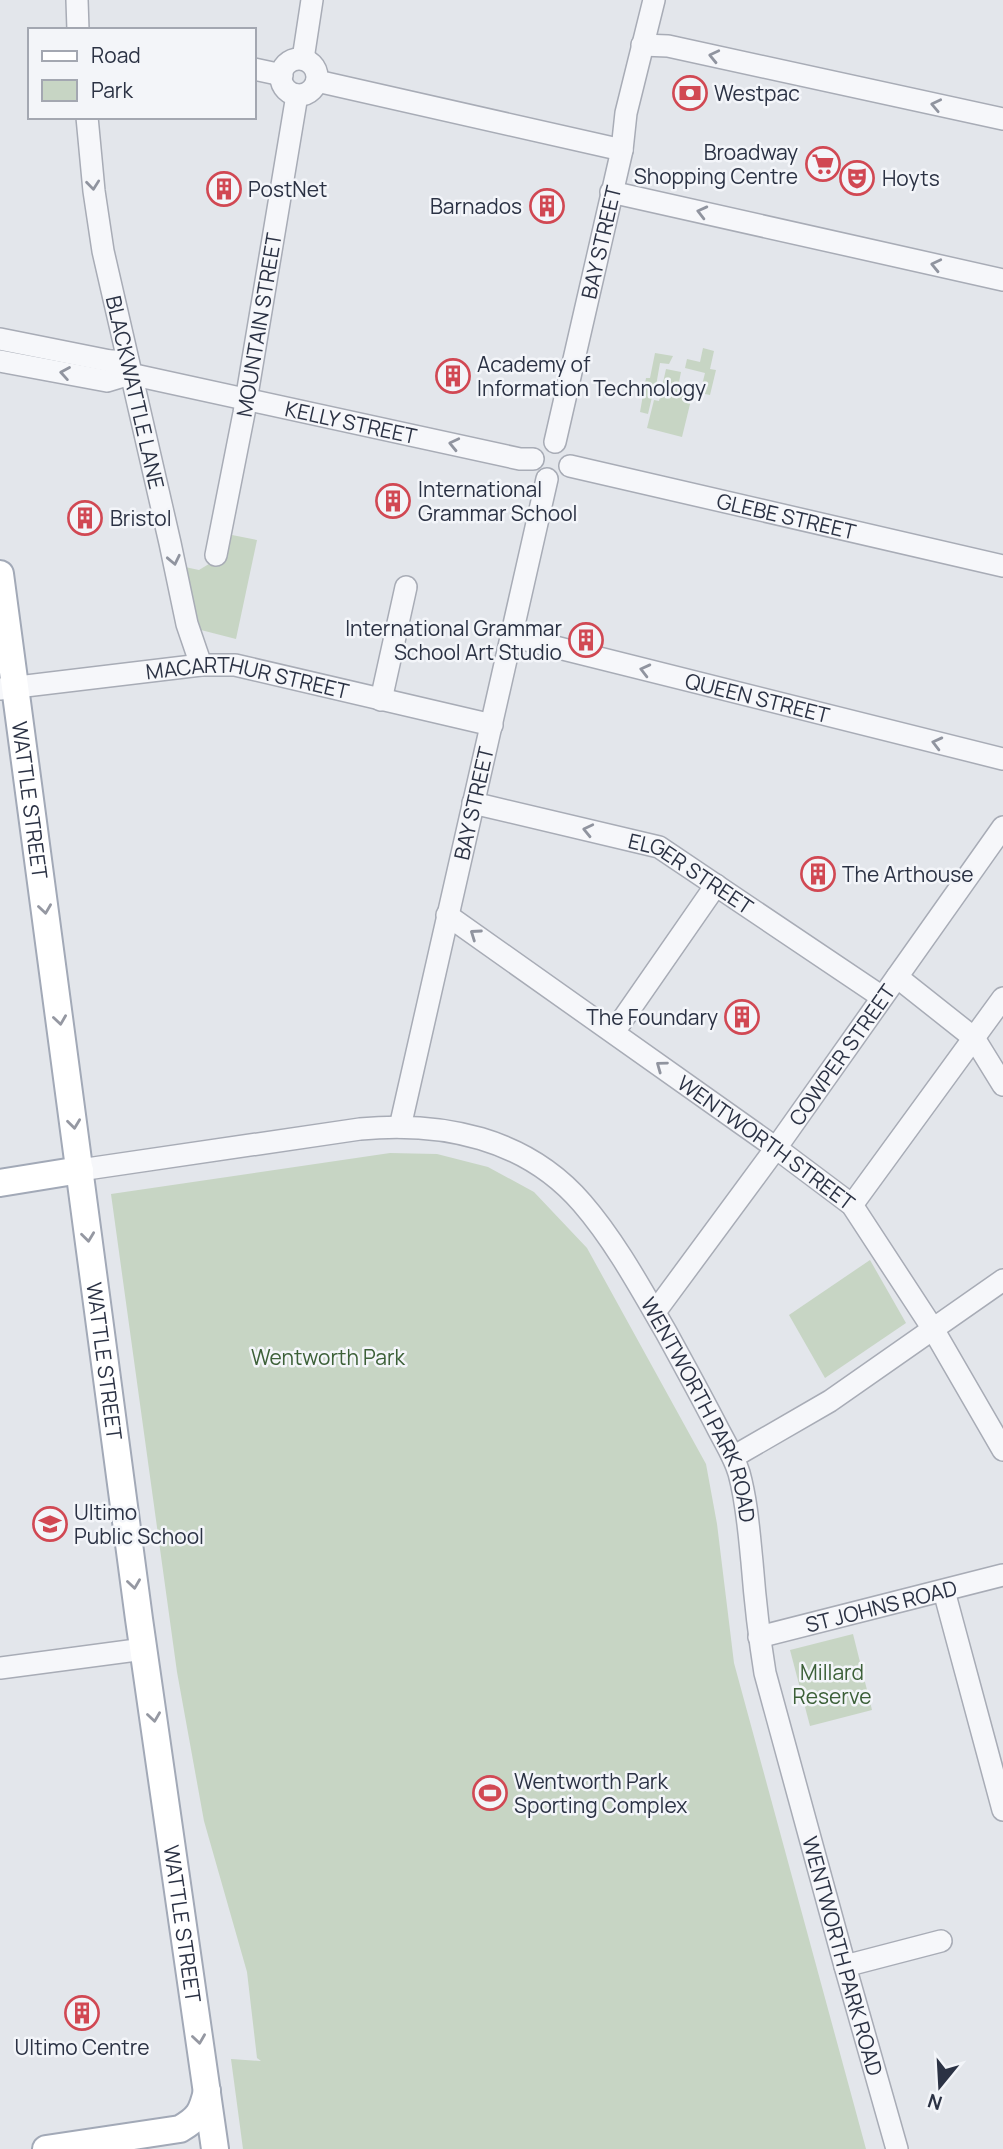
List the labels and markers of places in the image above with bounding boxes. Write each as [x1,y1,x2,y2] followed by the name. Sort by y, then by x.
[671,74,709,112] bank icon: Westpac
[714,79,800,107] place label: Westpac
[634,138,798,190] place label: Broadway Shopping Centre
[804,145,842,183] supermarket icon: Broadway Shopping Centre
[838,159,876,197] theatre icon: Hoyts
[882,164,940,192] place label: Hoyts
[205,170,243,208] building icon: PostNet
[248,175,327,203] place label: PostNet
[528,187,566,225] building icon: Barnados
[430,192,522,220] place label: Barnados
[477,350,706,402] place label: Academy of Information Technology
[434,357,472,395] building icon: Academy of Information Technology
[418,475,577,527] place label: International Grammar School
[374,482,412,520] building icon: International Grammar School
[66,499,104,537] building icon: Bristol
[110,504,172,532] place label: Bristol
[345,614,562,666] place label: International Grammar School Art Studio
[567,621,605,659] building icon: International Grammar School Art Studio
[799,855,837,893] building icon: The Arthouse
[842,860,973,888] place label: The Arthouse
[723,998,761,1036] building icon: The Foundary
[586,1003,718,1031] place label: The Foundary
[74,1498,204,1550] place label: Ultimo Public School
[31,1505,69,1543] school or university icon: Ultimo Public School
[514,1767,687,1819] place label: Wentworth Park Sporting Complex
[471,1774,509,1812] sports icon: Wentworth Park Sporting Complex
[63,1994,101,2032] building icon: Ultimo Centre
[15,2033,149,2061] place label: Ultimo Centre

